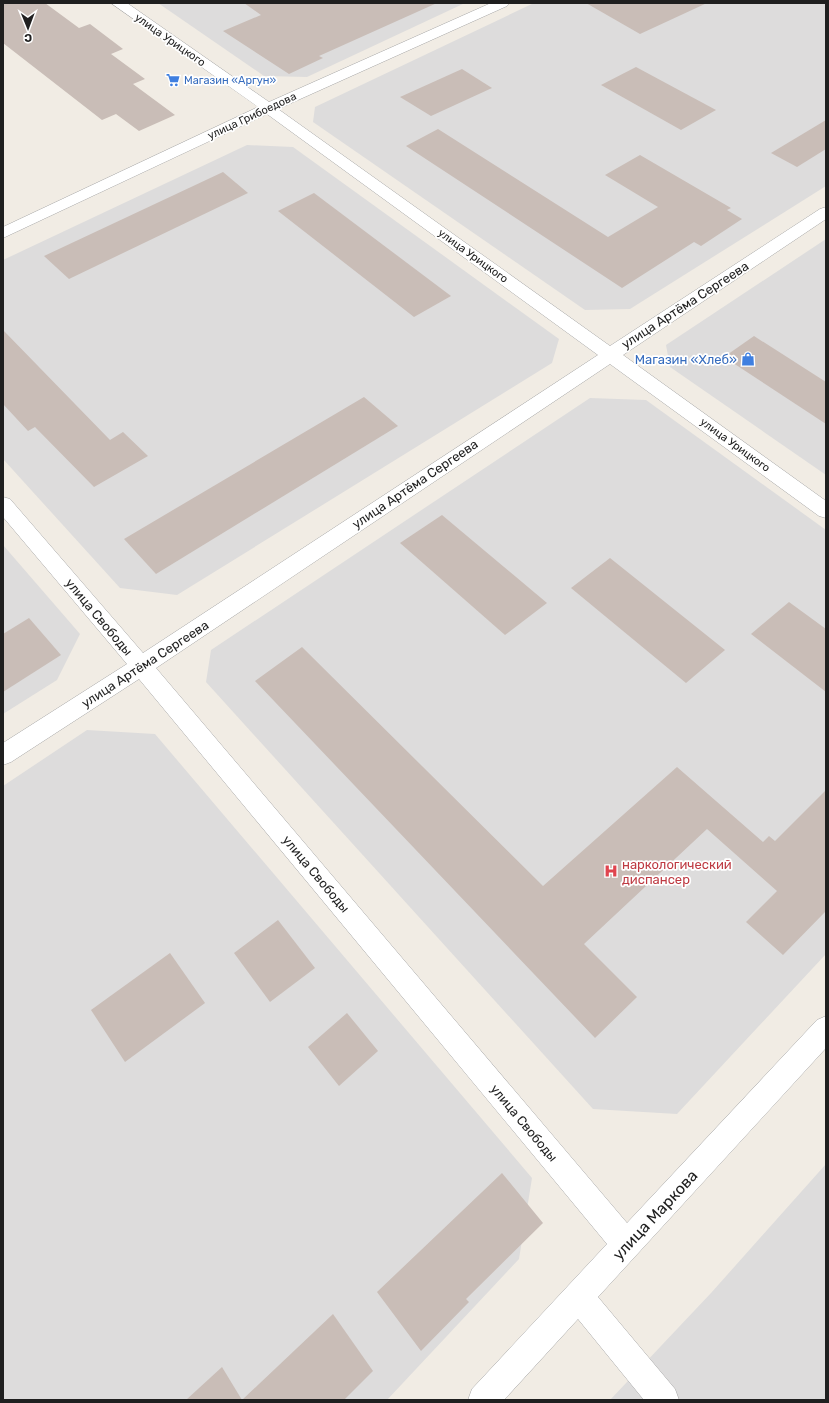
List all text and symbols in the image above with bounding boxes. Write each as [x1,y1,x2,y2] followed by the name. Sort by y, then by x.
[8,8,48,48] north arrow
[132,11,208,69] street label: улица Урицкого
[24,31,32,44] text: С
[165,72,181,88] supermarket icon: Магазин «Аргун»
[184,74,276,87] place label: Магазин «Аргун»
[206,90,298,142] street label: улица Грибоедова
[435,226,511,286] street label: улица Урицкого
[619,258,751,352] street label: улица Артёма Сергеева
[740,351,756,367] shop icon: Магазин «Хлеб»
[635,352,737,367] place label: Магазин «Хлеб»
[697,415,773,475] street label: улица Урицкого
[349,436,481,532] street label: улица Артёма Сергеева
[62,575,136,659] street label: улица Свободы
[79,617,211,711] street label: улица Артёма Сергеева
[279,832,353,916] street label: улица Свободы
[622,857,732,887] place label: наркологический диспансер
[603,863,619,879] hospital icon: наркологический диспансер
[487,1081,561,1165] street label: улица Свободы
[608,1166,702,1264] street label: улица Маркова

